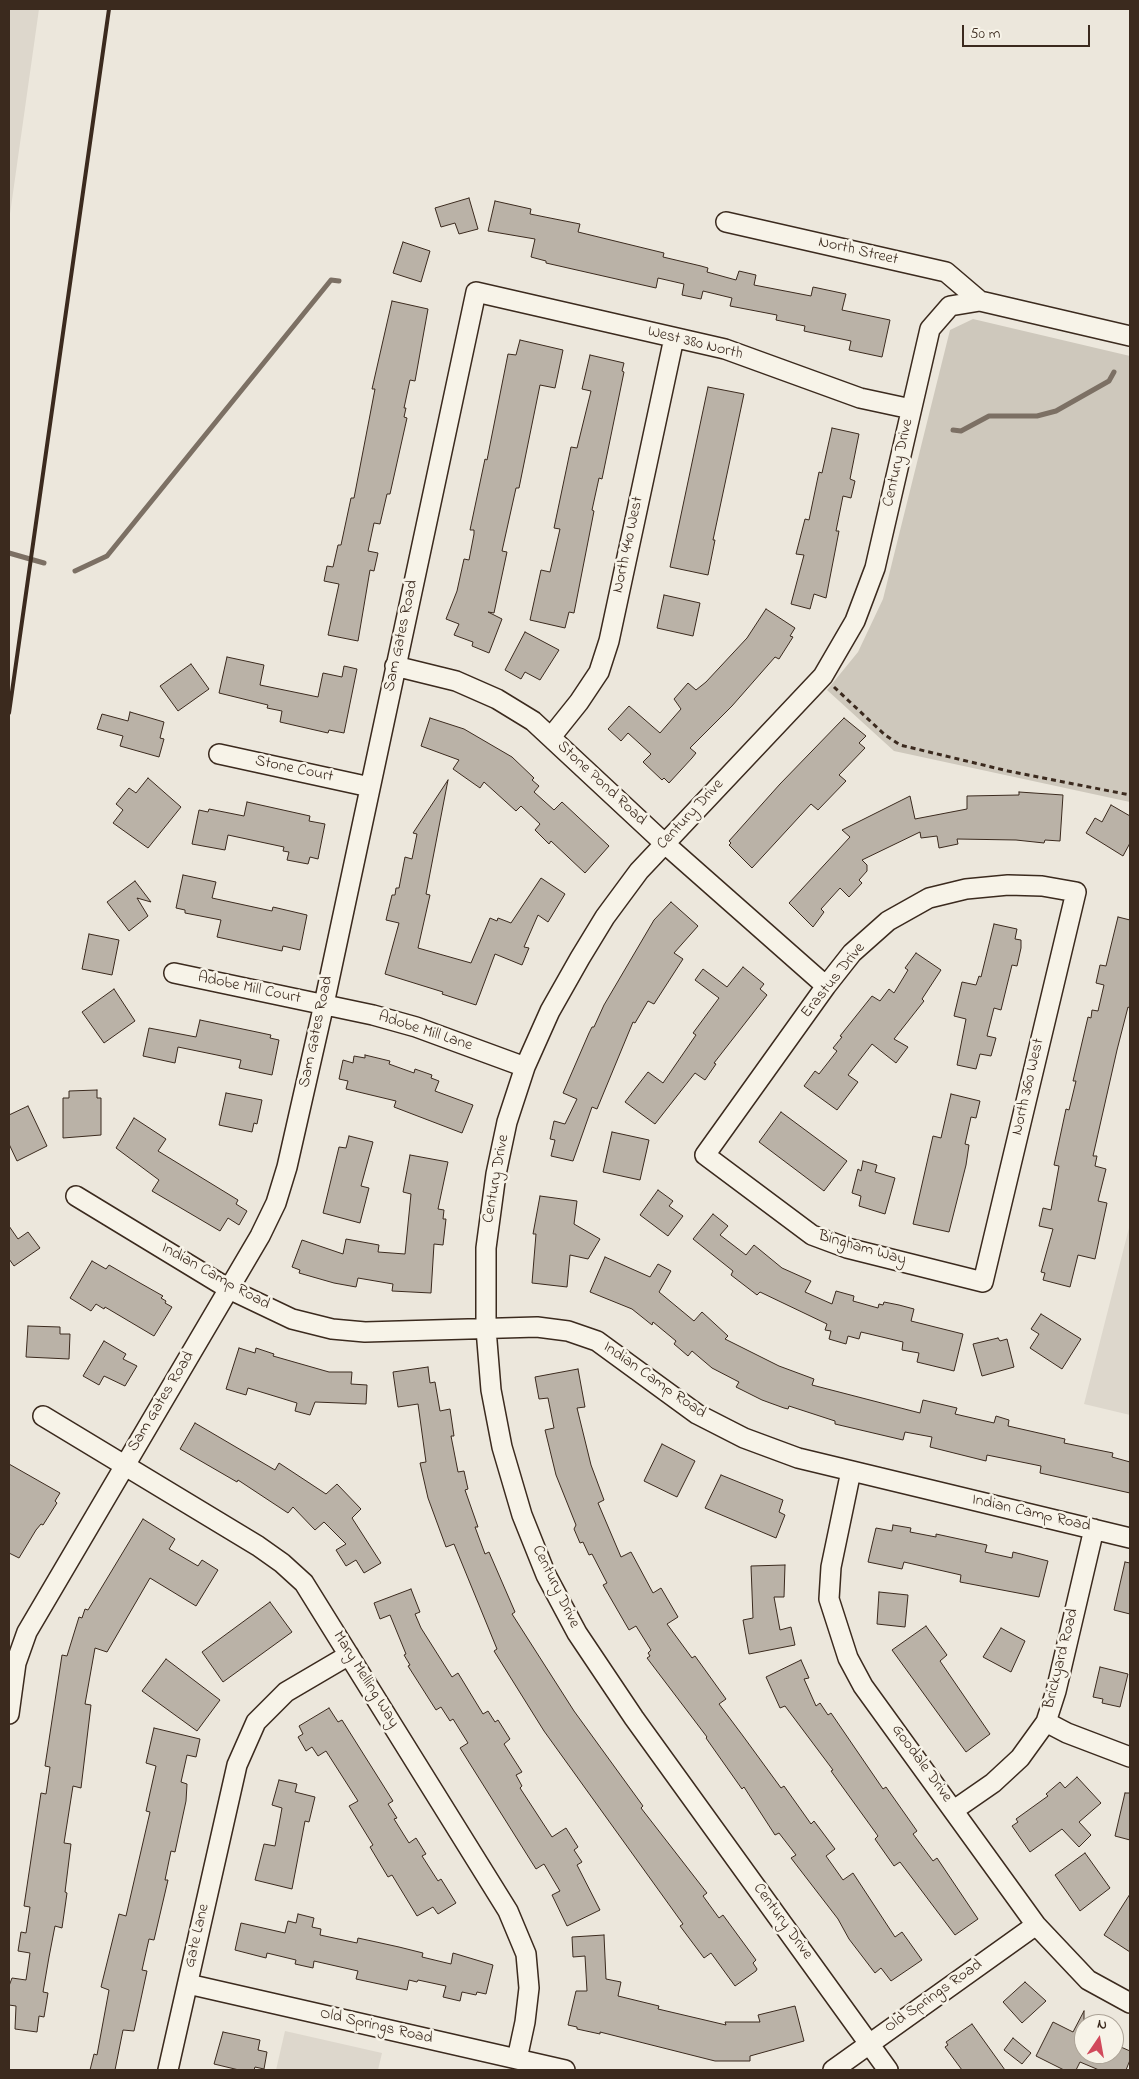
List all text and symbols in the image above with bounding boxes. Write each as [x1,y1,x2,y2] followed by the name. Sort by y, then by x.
[964,15,1092,47] scale bar
[970,23,1000,45] text: 50 m
[816,233,900,271] street label: North Street
[645,323,745,365] street label: West 380 North
[880,417,918,509] street label: Century Drive
[609,495,649,595] street label: North 440 West
[381,579,423,693] street label: Sam Gates Road
[552,738,650,830] street label: Stone Pond Road
[253,752,335,788] street label: Stone Court
[653,776,729,854] street label: Century Drive
[798,939,870,1023] street label: Erastus Drive
[196,969,302,1009] street label: Adobe Mill Court
[296,975,338,1089] street label: Sam Gates Road
[375,1008,475,1056] street label: Adobe Mill Lane
[1009,1037,1049,1137] street label: North 360 West
[480,1133,514,1225] street label: Century Drive
[816,1227,908,1271] street label: Bingham Way
[157,1239,273,1315] street label: Indian Camp Road
[599,1338,709,1424] street label: Indian Camp Road
[125,1348,199,1456] street label: Sam Gates Road
[970,1491,1092,1537] street label: Indian Camp Road
[527,1543,583,1631] street label: Century Drive
[1040,1607,1084,1711] street label: Brickyard Road
[328,1628,402,1732] street label: Mary Melling Way
[886,1721,956,1807] street label: Goodale Drive
[748,1880,816,1964] street label: Century Drive
[181,1902,215,1970] street label: Gate Lane
[881,1956,987,2038] street label: Old Springs Road
[318,2005,434,2049] street label: Old Springs Road
[1074,2014,1124,2064] north arrow
[1095,2014,1109,2036] text: N

